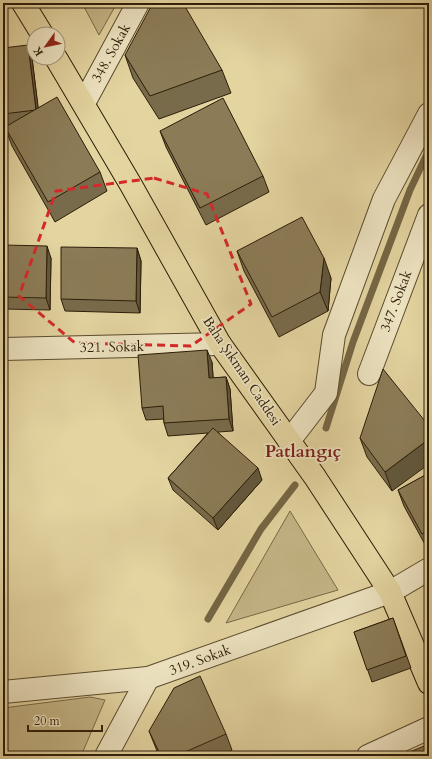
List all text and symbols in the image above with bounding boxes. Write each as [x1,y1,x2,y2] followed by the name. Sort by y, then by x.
[87,20,135,86] street label: 348. Sokak
[26,26,66,66] north arrow
[29,43,47,59] text: K
[376,267,417,334] street label: 347. Sokak
[198,313,286,429] street label: Baha Şıkman Caddesi
[80,337,145,357] street label: 321. Sokak
[265,439,342,464] district label: Patlangıç
[166,640,234,680] street label: 319. Sokak
[28,707,102,733] scale bar
[34,713,61,729] text: 20 m

